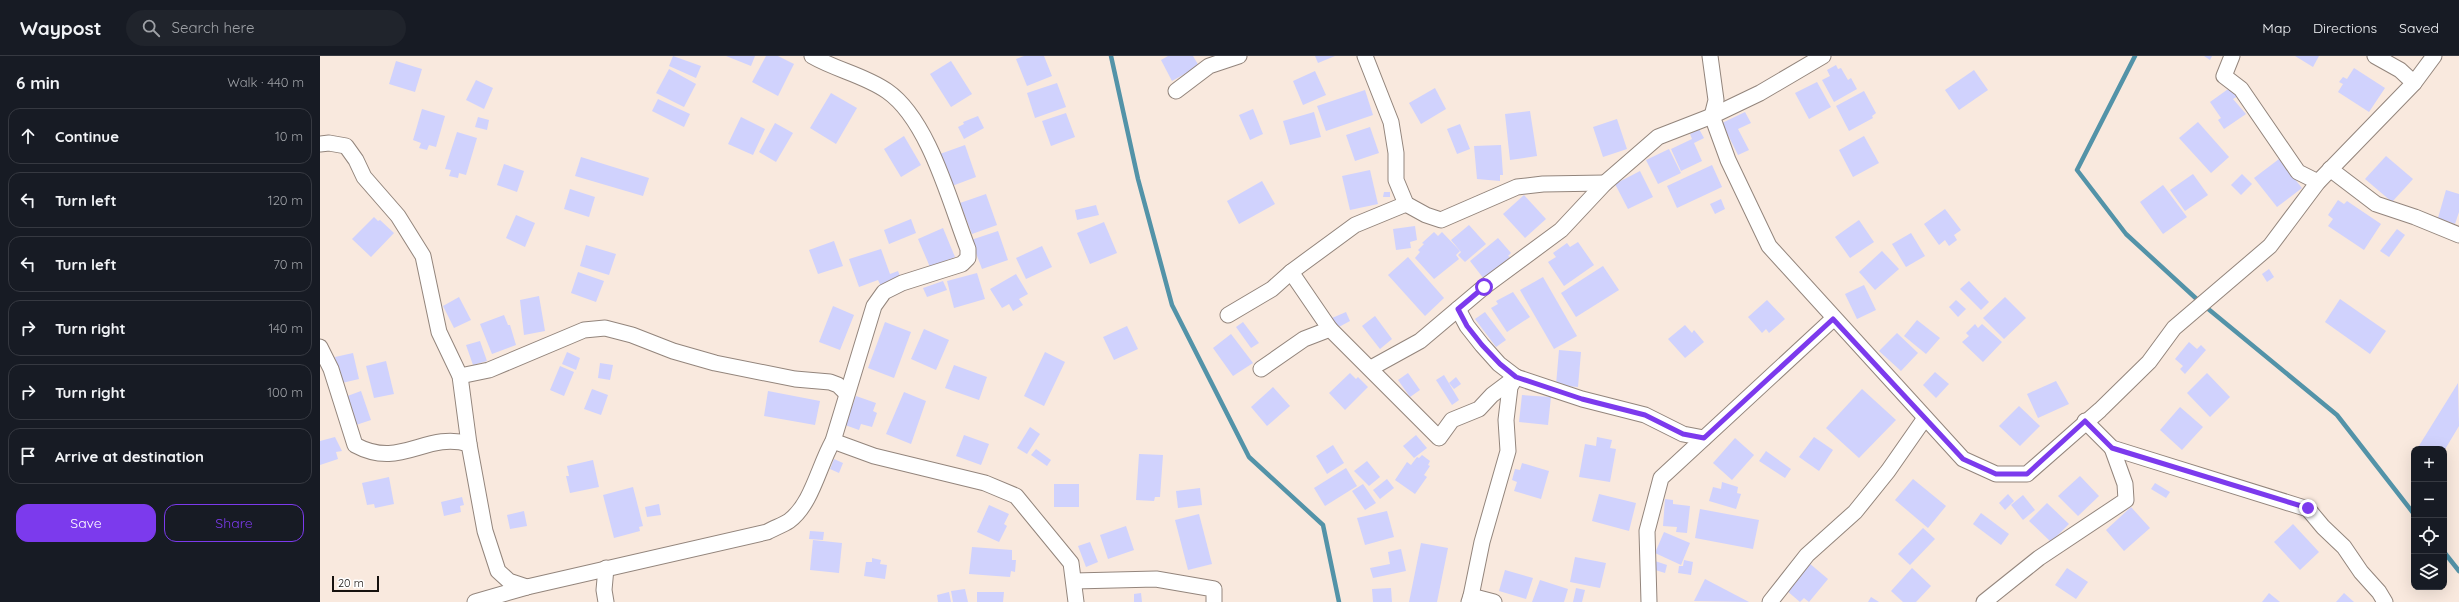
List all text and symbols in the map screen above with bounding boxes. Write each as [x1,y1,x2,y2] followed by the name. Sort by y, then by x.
[126,10,406,46] search box
[20,16,102,40] text: Waypost
[140,17,162,39] icon: search
[172,18,254,37] text: Search here
[2262,19,2291,37] text: Map
[2313,19,2377,37] text: Directions
[2399,19,2439,37] text: Saved
[16,72,60,93] text: 6 min
[227,74,304,90] text: Walk · 440 m
[17,125,39,147] icon: ahead
[55,127,119,146] text: Continue
[275,128,303,144] text: 10 m
[17,189,39,211] icon: left
[55,191,117,210] text: Turn left
[268,192,303,208] text: 120 m
[17,253,39,275] icon: left
[55,255,117,274] text: Turn left
[273,256,303,272] text: 70 m
[1475,278,1493,296] route start
[17,317,39,339] icon: right
[55,319,126,338] text: Turn right
[268,320,303,336] text: 140 m
[17,381,39,403] icon: right
[55,383,126,402] text: Turn right
[267,384,303,400] text: 100 m
[17,445,39,467] icon: arrive
[2411,446,2447,590] map controls
[2411,446,2447,482] button: +
[55,447,204,466] text: Arrive at destination
[2411,482,2447,518] button: −
[2299,499,2317,517] route end
[16,504,156,542] button: Save
[164,504,304,542] button: Share
[2411,518,2447,554] button: locate
[2411,554,2447,590] button: layers
[332,574,379,593] scale bar
[338,576,364,590] text: 20 m

